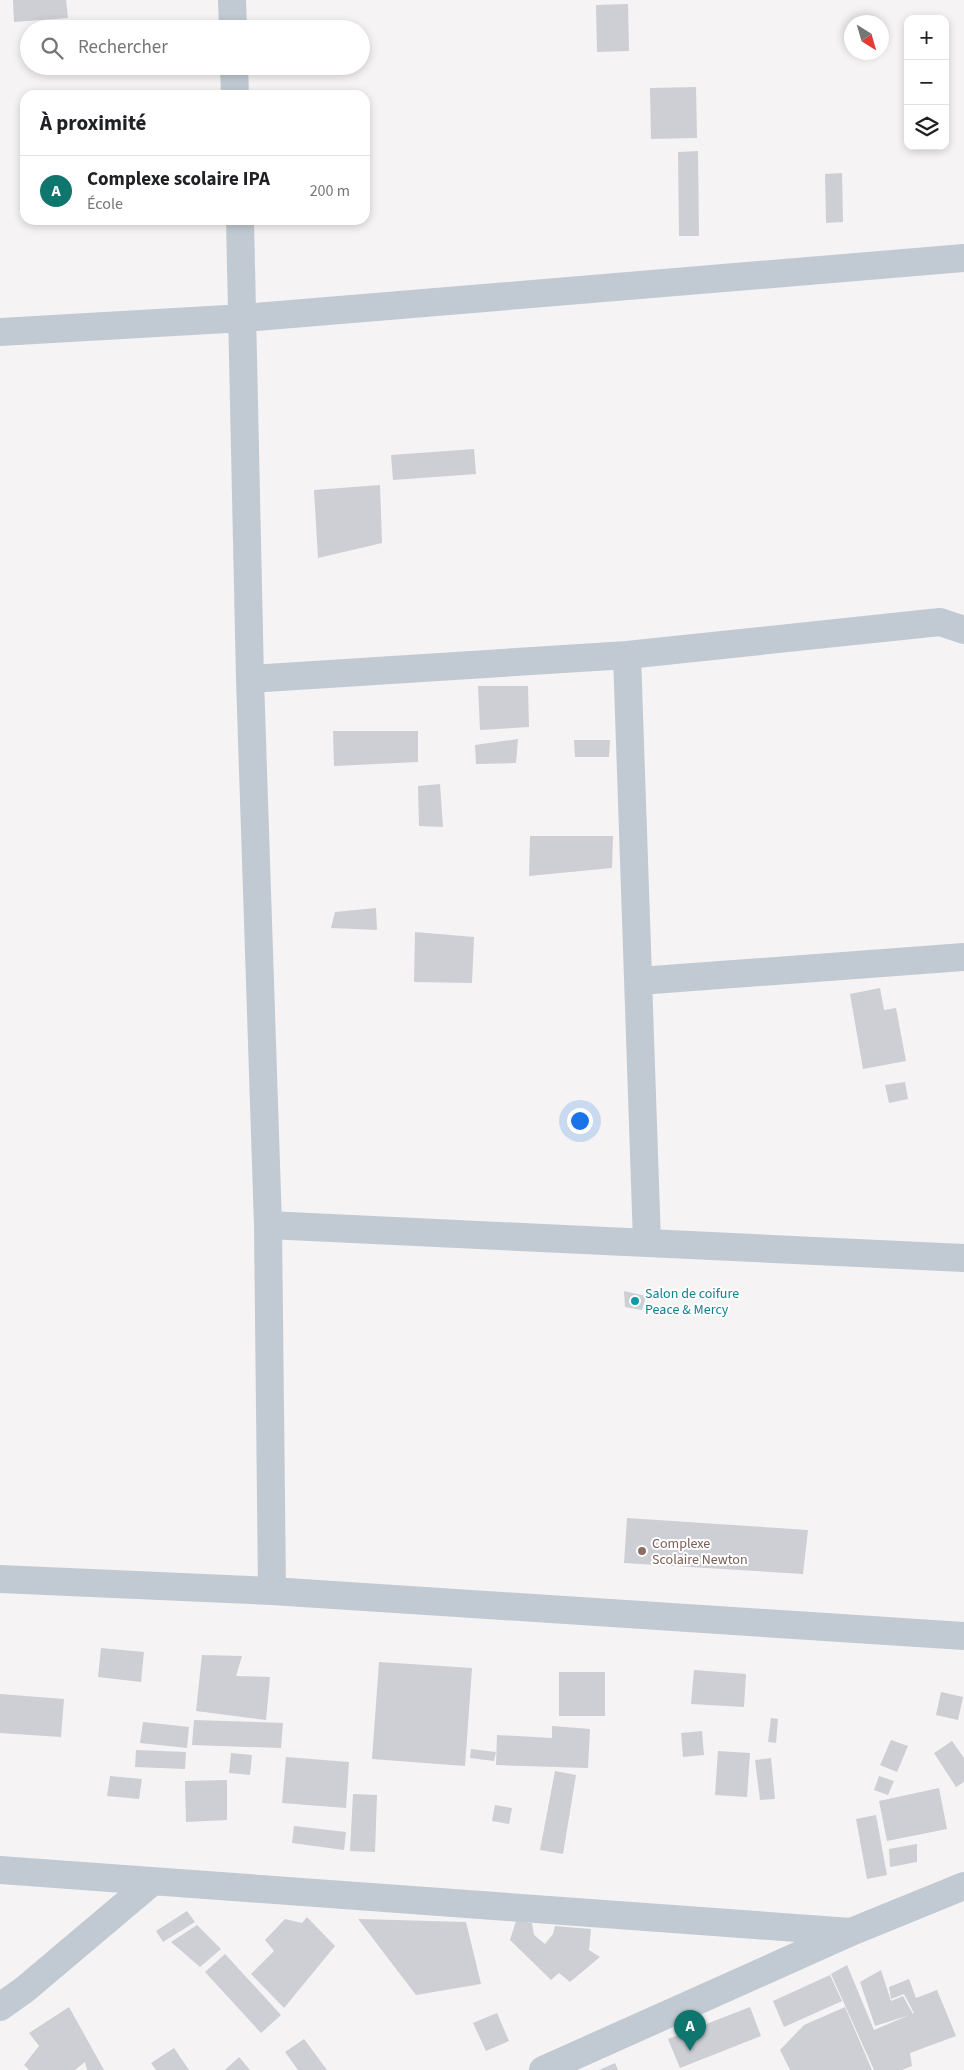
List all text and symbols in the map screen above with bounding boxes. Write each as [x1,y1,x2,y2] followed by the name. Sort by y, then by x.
[844,15,889,60] north arrow
[904,15,949,150] map controls
[904,15,949,60] button: +
[20,20,370,75] search box
[38,34,66,62] icon: search
[78,34,168,61] text: Rechercher
[904,60,949,105] button: −
[904,105,949,150] button: layers
[40,108,146,138] text: À proximité
[87,166,270,193] text: Complexe scolaire IPA
[51,180,61,202] text: A
[310,180,350,202] text: 200 m
[87,193,123,215] text: École
[567,1108,593,1134] your location
[645,1284,739,1320] place label: Salon de coifure Peace & Mercy
[629,1295,641,1307] marker: Salon de coifure Peace & Mercy
[652,1534,748,1570] place label: Complexe Scolaire Newton
[636,1545,648,1557] marker: Complexe Scolaire Newton
[674,2010,706,2051] pin: A

